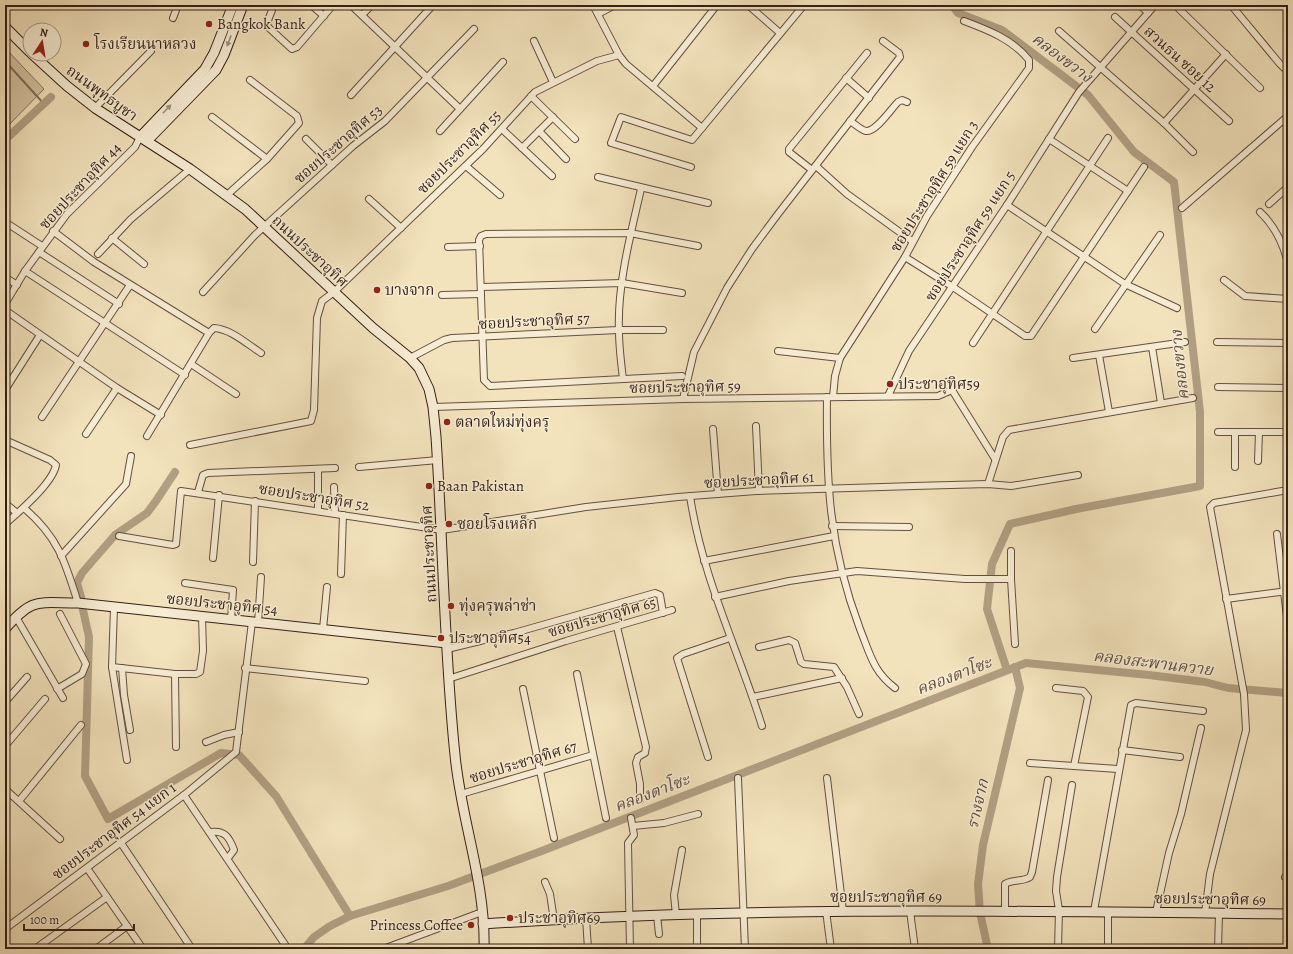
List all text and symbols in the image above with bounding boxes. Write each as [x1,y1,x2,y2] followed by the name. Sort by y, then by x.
[217,14,306,34] place label: Bangkok Bank
[204,19,214,29] marker: Bangkok Bank
[1140,21,1220,97] street label: สวนธน ซอย 12
[22,22,62,62] north arrow
[38,25,49,41] text: N
[1027,28,1097,89] water label: คลองขวาง
[93,33,196,54] place label: โรงเรียนนาหลวง
[226,36,232,48] one-way arrow
[81,39,91,49] marker: โรงเรียนนาหลวง
[62,60,142,126] street label: ถนนพุทธบูชา
[290,100,387,189] street label: ซอยประชาอุทิศ 53
[163,104,172,114] one-way arrow
[413,106,506,199] street label: ซอยประชาอุทิศ 55
[885,116,983,256] street label: ซอยประชาอุทิศ 59 แยก 3
[35,138,126,234] street label: ซอยประชาอุทิศ 44
[920,167,1021,306] street label: ซอยประชาอุทิศ 59 แยก 5
[267,210,353,292] street label: ถนนประชาอุทิศ
[385,280,434,300] place label: บางจาก
[372,285,382,295] marker: บางจาก
[478,308,591,335] street label: ซอยประชาอุทิศ 57
[1165,328,1195,401] water label: คลองขวาง
[898,374,980,395] place label: ประชาอุทิศ59
[629,376,741,399] street label: ซอยประชาอุทิศ 59
[885,379,895,389] marker: ประชาอุทิศ59
[455,411,549,433] place label: ตลาดใหม่ทุ่งครุ
[442,417,452,427] marker: ตลาดใหม่ทุ่งครุ
[703,467,815,494] street label: ซอยประชาอุทิศ 61
[437,476,524,496] place label: Baan Pakistan
[257,478,371,517] street label: ซอยประชาอุทิศ 52
[424,481,434,491] marker: Baan Pakistan
[416,505,443,603] street label: ถนนประชาอุทิศ
[457,513,537,534] place label: ซอยโรงเหล็ก
[444,519,454,529] marker: ซอยโรงเหล็ก
[165,588,279,621] street label: ซอยประชาอุทิศ 54
[546,592,659,643] street label: ซอยประชาอุทิศ 65
[459,596,537,617] place label: ทุ่งครุพล่าช่า
[446,601,456,611] marker: ทุ่งครุพล่าช่า
[449,628,531,649] place label: ประชาอุทิศ54
[436,633,446,643] marker: ประชาอุทิศ54
[1092,645,1215,681] water label: คลองสะพานควาย
[913,650,996,700] water label: คลองตาโซะ
[467,736,580,789] street label: ซอยประชาอุทิศ 67
[611,767,694,817] water label: คลองตาโซะ
[962,776,995,831] water label: รางจาก
[48,778,181,885] street label: ซอยประชาอุทิศ 54 แยก 1
[830,887,942,908] street label: ซอยประชาอุทิศ 69
[1154,888,1266,911] street label: ซอยประชาอุทิศ 69
[24,906,134,932] scale bar
[518,908,600,929] place label: ประชาอุทิศ69
[30,912,59,928] text: 100 m
[505,913,515,923] marker: ประชาอุทิศ69
[370,915,463,935] place label: Princess Coffee
[466,920,476,930] marker: Princess Coffee

